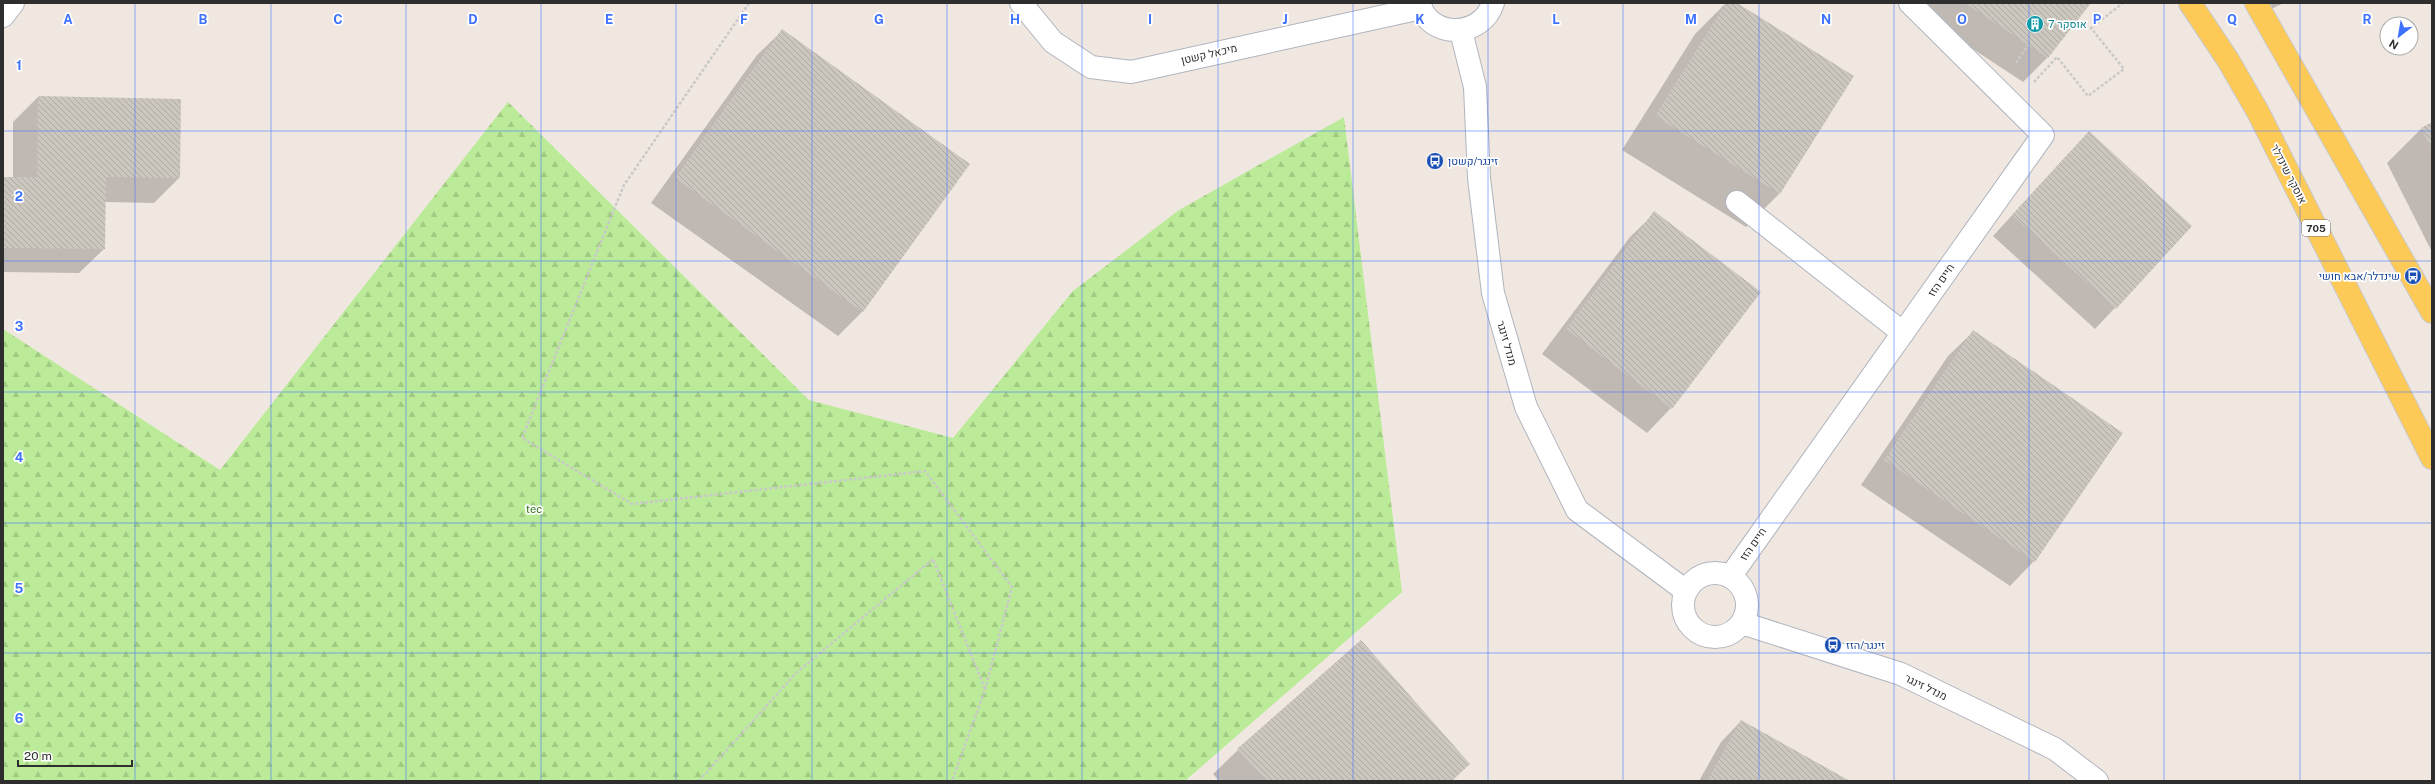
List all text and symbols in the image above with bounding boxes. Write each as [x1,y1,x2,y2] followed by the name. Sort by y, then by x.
[63,12,73,27] text: A
[199,12,208,27] text: B
[333,12,343,27] text: C
[468,12,478,27] text: D
[605,12,613,27] text: E
[740,12,748,27] text: F
[874,12,884,27] text: G
[1010,12,1020,27] text: H
[1148,12,1152,27] text: I
[1282,12,1288,27] text: J
[1415,12,1425,27] text: K
[1552,12,1560,27] text: L
[1685,12,1697,27] text: M
[1821,12,1831,27] text: N
[1957,12,1967,27] text: O
[2093,12,2102,27] text: P
[2227,12,2237,27] text: Q
[2362,12,2372,27] text: R
[2025,14,2045,34] building icon: אוסקר 7
[2379,16,2419,56] north arrow
[2048,18,2087,30] place label: אוסקר 7
[2387,37,2401,52] text: N
[1180,42,1238,66] street label: מיכאל קשטן
[16,58,22,73] text: 1
[2269,142,2309,206] street label: אוסקר שינדלר
[1425,151,1445,171] bus stop icon: זינגר/קשטן
[1448,155,1498,167] place label: זינגר/קשטן
[15,189,23,204] text: 2
[2302,220,2330,236] road number: 705
[1925,261,1957,299] street label: חיים הזז
[2403,266,2423,286] bus stop icon: שינדלר/אבא חושי
[2319,270,2400,282] place label: שינדלר/אבא חושי
[15,319,24,334] text: 3
[1495,319,1519,367] street label: מנדל זינגר
[15,450,24,465] text: 4
[526,503,542,515] park label: tec
[1737,525,1769,563] street label: חיים הזז
[15,581,24,596] text: 5
[1823,635,1843,655] bus stop icon: זינגר/הזז
[1846,639,1885,651] place label: זינגר/הזז
[1903,672,1949,702] street label: מנדל זינגר
[15,711,24,726] text: 6
[18,742,132,768] scale bar
[24,749,52,763] text: 20 m

